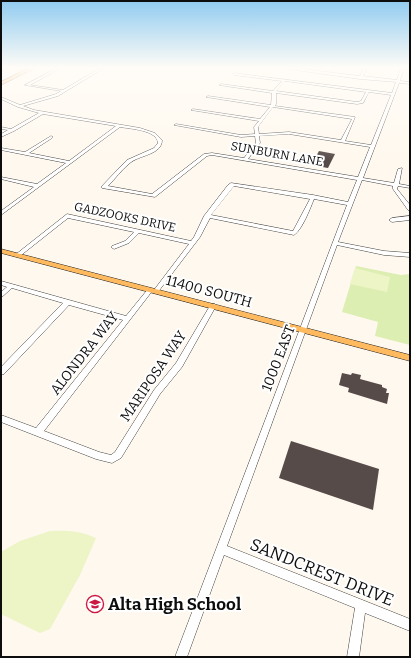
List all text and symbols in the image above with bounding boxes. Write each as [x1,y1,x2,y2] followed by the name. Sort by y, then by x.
[230,139,324,169] street label: SUNBURN LANE
[73,199,177,235] street label: GADZOOKS DRIVE
[164,272,254,311] street label: 11400 SOUTH
[47,308,122,398] street label: ALONDRA WAY
[258,323,299,394] street label: 1000 EAST
[117,328,190,425] street label: MARIPOSA WAY
[247,534,397,611] street label: SANDCREST DRIVE
[85,594,105,614] school or university icon: Alta High School
[108,594,241,615] place label: Alta High School

